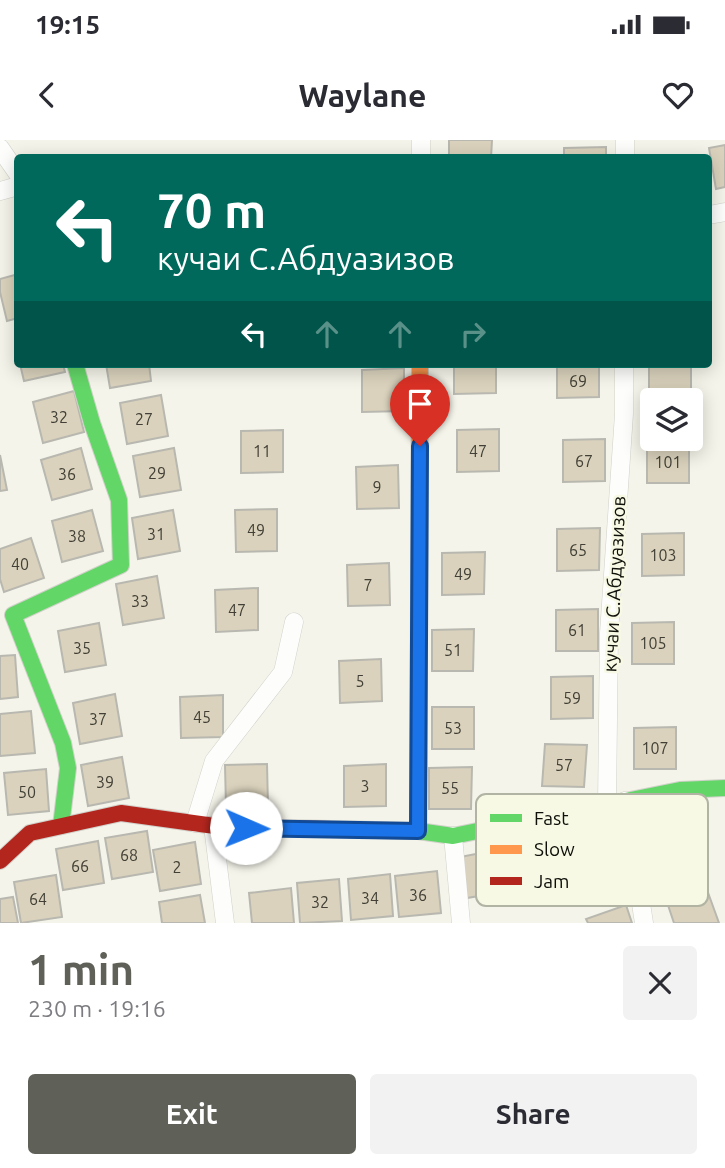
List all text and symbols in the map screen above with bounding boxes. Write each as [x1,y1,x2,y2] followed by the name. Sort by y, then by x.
[35,10,100,39] text: 19:15
[28,76,66,114] icon: back
[659,76,697,114] icon: heart
[299,77,426,113] text: Waylane
[42,182,133,273] icon: left
[157,182,266,237] text: 70 m
[157,240,454,276] text: кучаи С.Абдуазизов
[235,315,273,353] icon: left
[308,315,346,353] icon: ahead
[381,315,419,353] icon: ahead
[454,315,492,353] icon: right
[569,372,587,390] house number: 69
[390,374,450,446] pin
[401,385,439,423] icon: arrive
[640,388,703,451] map controls
[640,388,703,451] button: layers
[50,408,68,426] house number: 32
[135,410,153,428] house number: 27
[253,442,271,460] house number: 11
[469,442,487,460] house number: 47
[575,452,593,470] house number: 67
[654,453,682,471] house number: 101
[148,464,166,482] house number: 29
[58,465,76,483] house number: 36
[372,478,382,496] house number: 9
[598,495,630,673] street label: кучаи С.Абдуазизов
[247,521,265,539] house number: 49
[147,525,165,543] house number: 31
[68,527,86,545] house number: 38
[569,541,587,559] house number: 65
[649,546,677,564] house number: 103
[11,555,29,573] house number: 40
[454,565,472,583] house number: 49
[363,576,373,594] house number: 7
[131,592,149,610] house number: 33
[228,601,246,619] house number: 47
[568,621,586,639] house number: 61
[639,634,667,652] house number: 105
[73,639,91,657] house number: 35
[444,641,462,659] house number: 51
[355,672,365,690] house number: 5
[563,689,581,707] house number: 59
[193,708,211,726] house number: 45
[89,710,107,728] house number: 37
[444,719,462,737] house number: 53
[641,739,669,757] house number: 107
[555,756,573,774] house number: 57
[96,773,114,791] house number: 39
[360,777,370,795] house number: 3
[441,779,459,797] house number: 55
[18,783,36,801] house number: 50
[209,791,283,865] position arrow
[476,794,708,906] legend
[534,807,569,829] text: Fast
[534,838,575,860] text: Slow
[120,846,138,864] house number: 68
[71,857,89,875] house number: 66
[172,858,182,876] house number: 2
[534,870,570,892] text: Jam
[409,886,427,904] house number: 36
[361,889,379,907] house number: 34
[29,890,47,908] house number: 64
[311,893,329,911] house number: 32
[28,946,134,993] text: 1 min
[623,946,697,1020] button: close
[28,996,166,1021] text: 230 m · 19:16
[28,1074,356,1154] button: Exit
[370,1074,697,1154] button: Share

